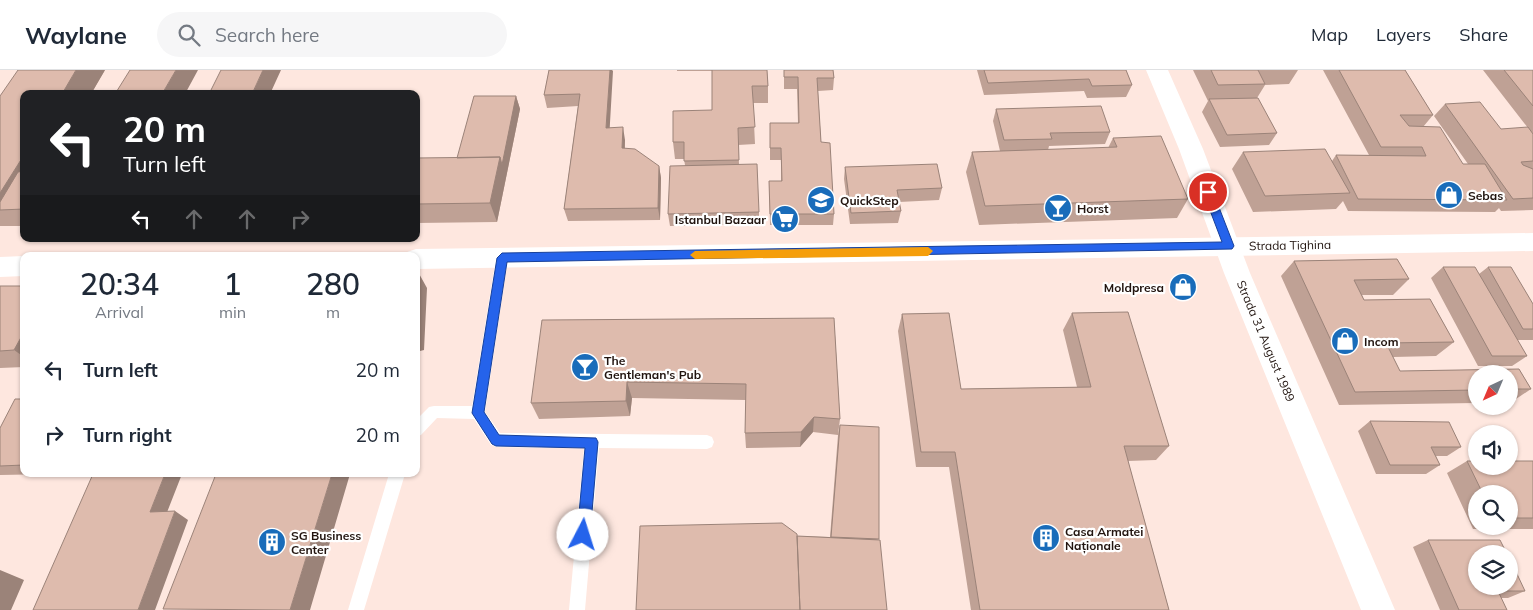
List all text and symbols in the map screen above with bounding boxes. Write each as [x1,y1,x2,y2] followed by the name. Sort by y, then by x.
[157,12,507,57] search box
[25,20,127,50] text: Waylane
[175,21,203,49] icon: search
[215,23,319,47] text: Search here
[1311,23,1348,46] text: Map
[1376,23,1431,46] text: Layers
[1459,23,1508,46] text: Share
[123,107,206,151] text: 20 m
[40,110,105,175] icon: left
[123,150,206,178] text: Turn left
[1187,171,1229,213] pin
[1194,178,1222,206] icon: arrive
[1434,180,1464,210] shop icon: Sebas
[806,185,836,215] school or university icon: QuickStep
[1468,188,1503,203] place label: Sebas
[840,193,899,208] place label: QuickStep
[1043,193,1073,223] bar icon: Horst
[1077,201,1109,216] place label: Horst
[770,204,800,234] supermarket icon: Istanbul Bazaar
[127,205,155,233] icon: left
[180,205,208,233] icon: ahead
[233,205,261,233] icon: ahead
[286,205,314,233] icon: right
[675,212,766,227] place label: Istanbul Bazaar
[1249,237,1331,253] street label: Strada Tighina
[80,265,159,303] text: 20:34
[224,265,242,303] text: 1
[306,265,360,303] text: 280
[1168,272,1198,302] shop icon: Moldpresa
[1234,278,1298,404] street label: Strada 31 August 1989
[1104,280,1164,295] place label: Moldpresa
[95,302,144,322] text: Arrival
[219,302,246,322] text: min
[326,302,340,322] text: m
[1330,326,1360,356] shop icon: Incom
[1364,334,1399,349] place label: Incom
[570,352,600,382] bar icon: The Gentleman's Pub
[604,353,701,382] place label: The Gentleman's Pub
[40,356,68,384] icon: left
[83,358,158,382] text: Turn left
[356,358,400,382] text: 20 m
[1468,365,1518,415] north arrow
[1468,365,1518,595] map controls
[40,421,68,449] icon: right
[83,423,172,447] text: Turn right
[356,423,400,447] text: 20 m
[1468,425,1518,475] button: sound
[1468,485,1518,535] button: search
[556,508,608,560] position arrow
[1031,523,1061,553] building icon: Casa Armatei Naționale
[1065,524,1143,554] place label: Casa Armatei Naționale
[257,527,287,557] building icon: SG Business Center
[291,528,361,557] place label: SG Business Center
[1468,545,1518,595] button: layers

